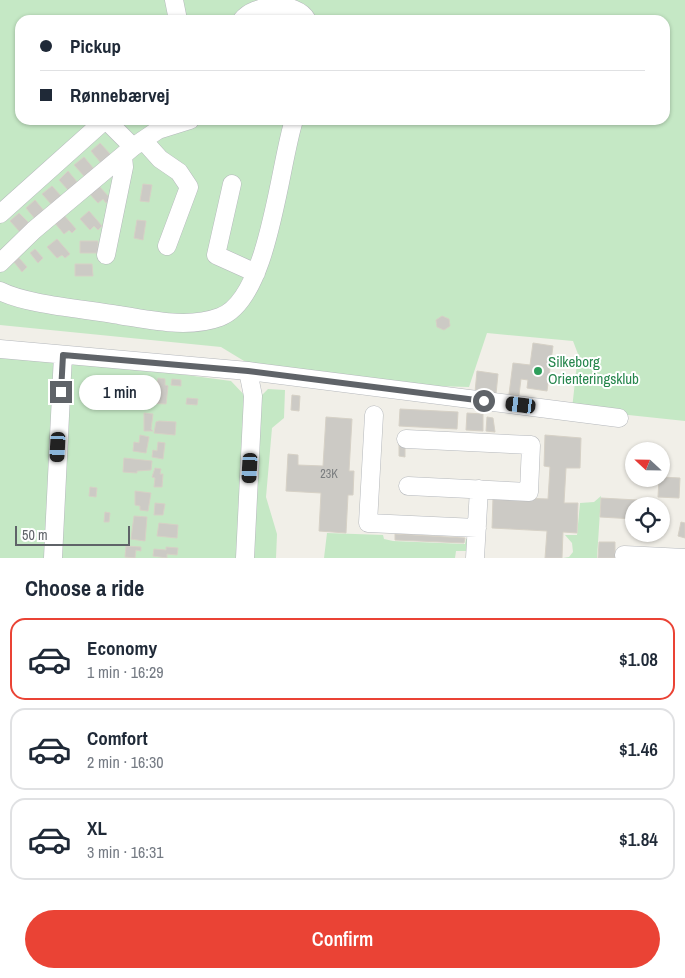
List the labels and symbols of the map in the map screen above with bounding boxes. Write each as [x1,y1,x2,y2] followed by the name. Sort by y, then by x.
[548,351,639,389] place label: Silkeborg Orienteringsklub
[532,365,544,377] marker: Silkeborg Orienteringsklub
[78,374,161,410] callout: 1 min
[50,381,72,403] route end
[473,390,495,412] route start
[505,396,536,414] car
[49,432,66,462] car
[625,442,670,488] north arrow
[241,453,258,483] car
[320,466,338,482] house number: 23K
[15,523,130,546] scale bar

